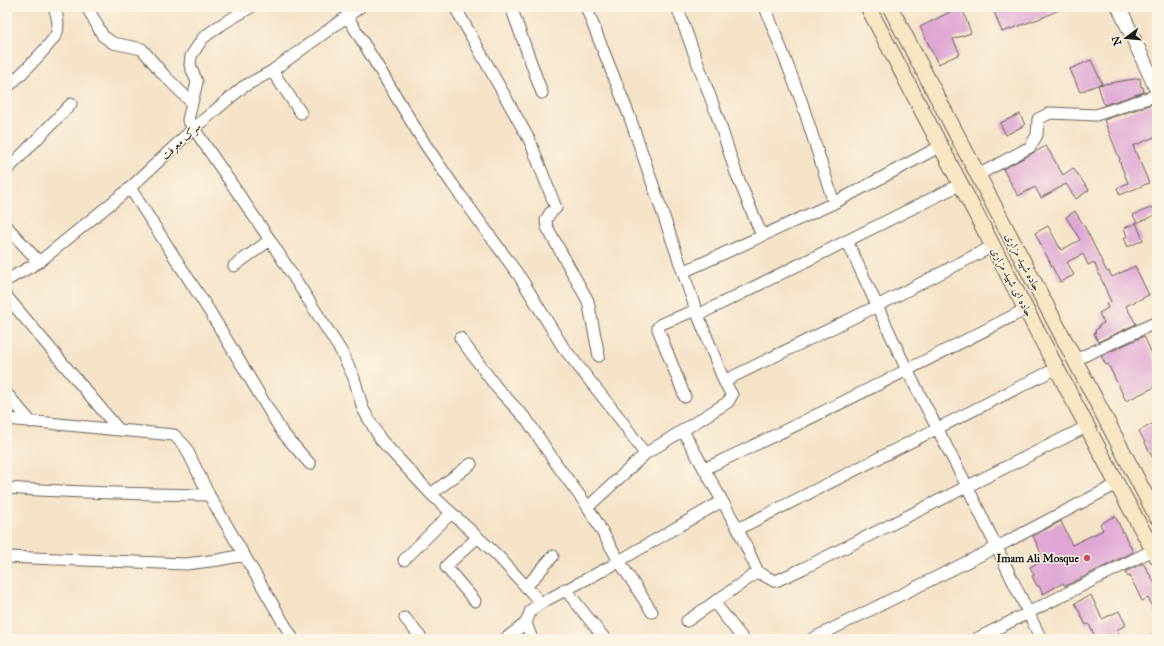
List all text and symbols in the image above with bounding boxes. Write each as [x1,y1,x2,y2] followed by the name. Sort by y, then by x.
[1106,18,1146,58] north arrow
[1109,34,1124,47] text: N
[158,120,204,163] street label: سرک معرفت
[1001,231,1044,294] street label: جاده شهید مزاری
[987,245,1036,320] street label: جاده ای شهید مزاری
[996,552,1079,566] place label: Imam Ali Mosque
[1082,553,1092,563] marker: Imam Ali Mosque

